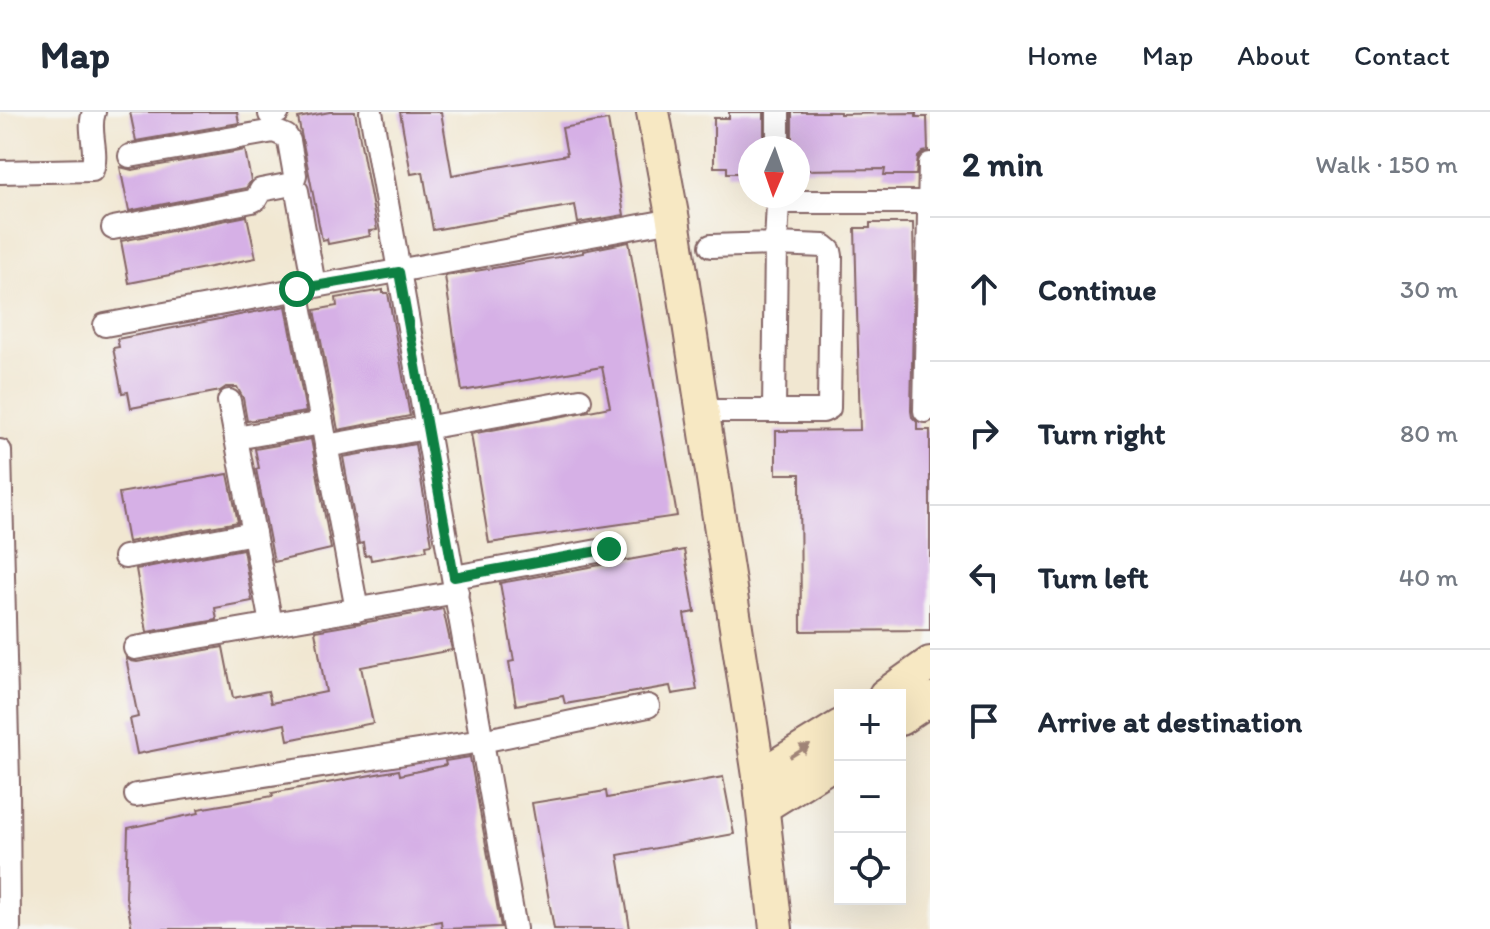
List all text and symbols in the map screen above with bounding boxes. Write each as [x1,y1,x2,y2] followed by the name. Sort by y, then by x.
[40,32,110,78] text: Map
[1027,38,1098,72] text: Home
[1142,38,1193,72] text: Map
[1237,38,1310,72] text: About
[1354,38,1450,72] text: Contact
[738,136,810,208] north arrow
[962,144,1043,185] text: 2 min
[1315,148,1458,180] text: Walk · 150 m
[962,267,1006,311] icon: ahead
[279,271,315,307] route start
[1038,271,1157,308] text: Continue
[1400,273,1458,305] text: 30 m
[962,411,1006,455] icon: right
[1038,415,1166,452] text: Turn right
[1400,417,1458,449] text: 80 m
[591,531,627,567] route end
[962,555,1006,599] icon: left
[1038,559,1149,596] text: Turn left
[1399,561,1458,593] text: 40 m
[834,689,906,905] map controls
[834,689,906,761] button: +
[962,699,1006,743] icon: arrive
[1038,703,1302,740] text: Arrive at destination
[788,744,811,759] one-way arrow
[834,761,906,833] button: −
[834,833,906,905] button: locate

